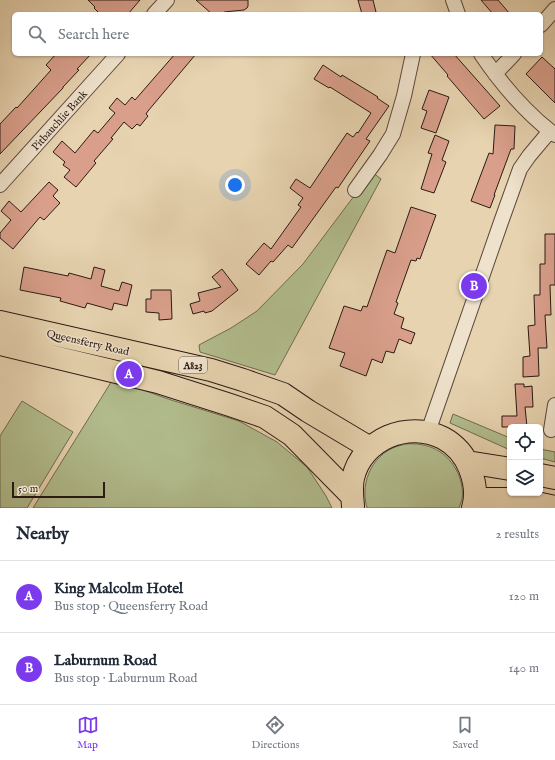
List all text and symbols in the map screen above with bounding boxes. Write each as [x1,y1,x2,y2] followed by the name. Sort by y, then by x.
[12,12,543,56] search box
[26,23,48,45] icon: search
[58,25,129,44] text: Search here
[29,87,91,154] street label: Pitbauchlie Bank
[225,175,245,195] your location
[461,271,487,301] pin: B
[45,327,131,359] street label: Queensferry Road
[179,357,207,373] road number: A823
[116,359,142,389] pin: A
[507,424,543,496] map controls
[507,424,543,460] button: locate
[507,460,543,496] button: layers
[12,480,105,499] scale bar
[18,482,38,496] text: 50 m
[16,524,69,545] text: Nearby
[495,526,539,543] text: 2 results
[54,579,183,598] text: King Malcolm Hotel
[25,588,33,605] text: A
[509,588,539,605] text: 120 m
[54,598,208,615] text: Bus stop · Queensferry Road
[54,651,157,670] text: Laburnum Road
[25,660,33,677] text: B
[509,660,539,677] text: 140 m
[54,670,197,687] text: Bus stop · Laburnum Road
[77,714,99,752] tab: Map
[252,714,299,752] tab: Directions
[452,714,478,752] tab: Saved

